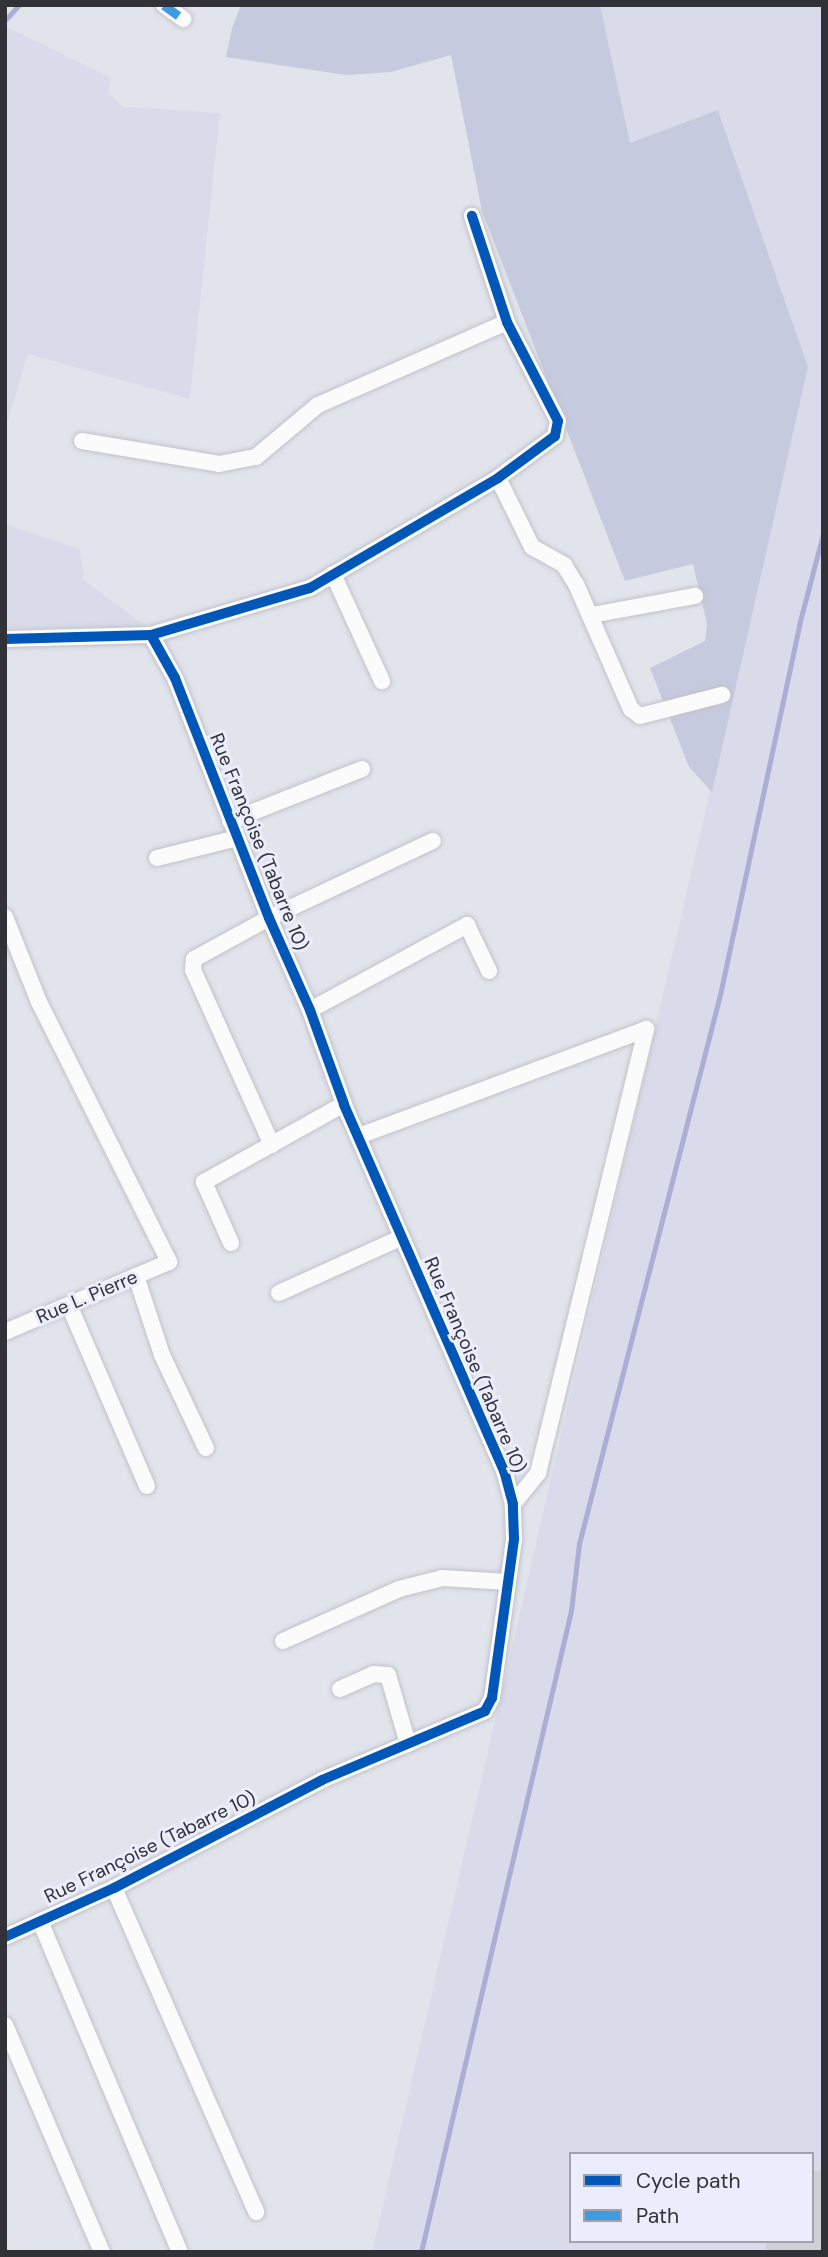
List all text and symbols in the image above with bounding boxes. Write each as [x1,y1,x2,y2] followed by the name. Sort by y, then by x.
[205,730,313,954] street label: Rue Françoise (Tabarre 10)
[419,1254,531,1476] street label: Rue Françoise (Tabarre 10)
[33,1265,141,1329] street label: Rue L. Pierre
[41,1786,259,1908] street label: Rue Françoise (Tabarre 10)
[569,2152,814,2243] legend
[636,2167,741,2195] text: Cycle path
[636,2202,679,2230] text: Path

